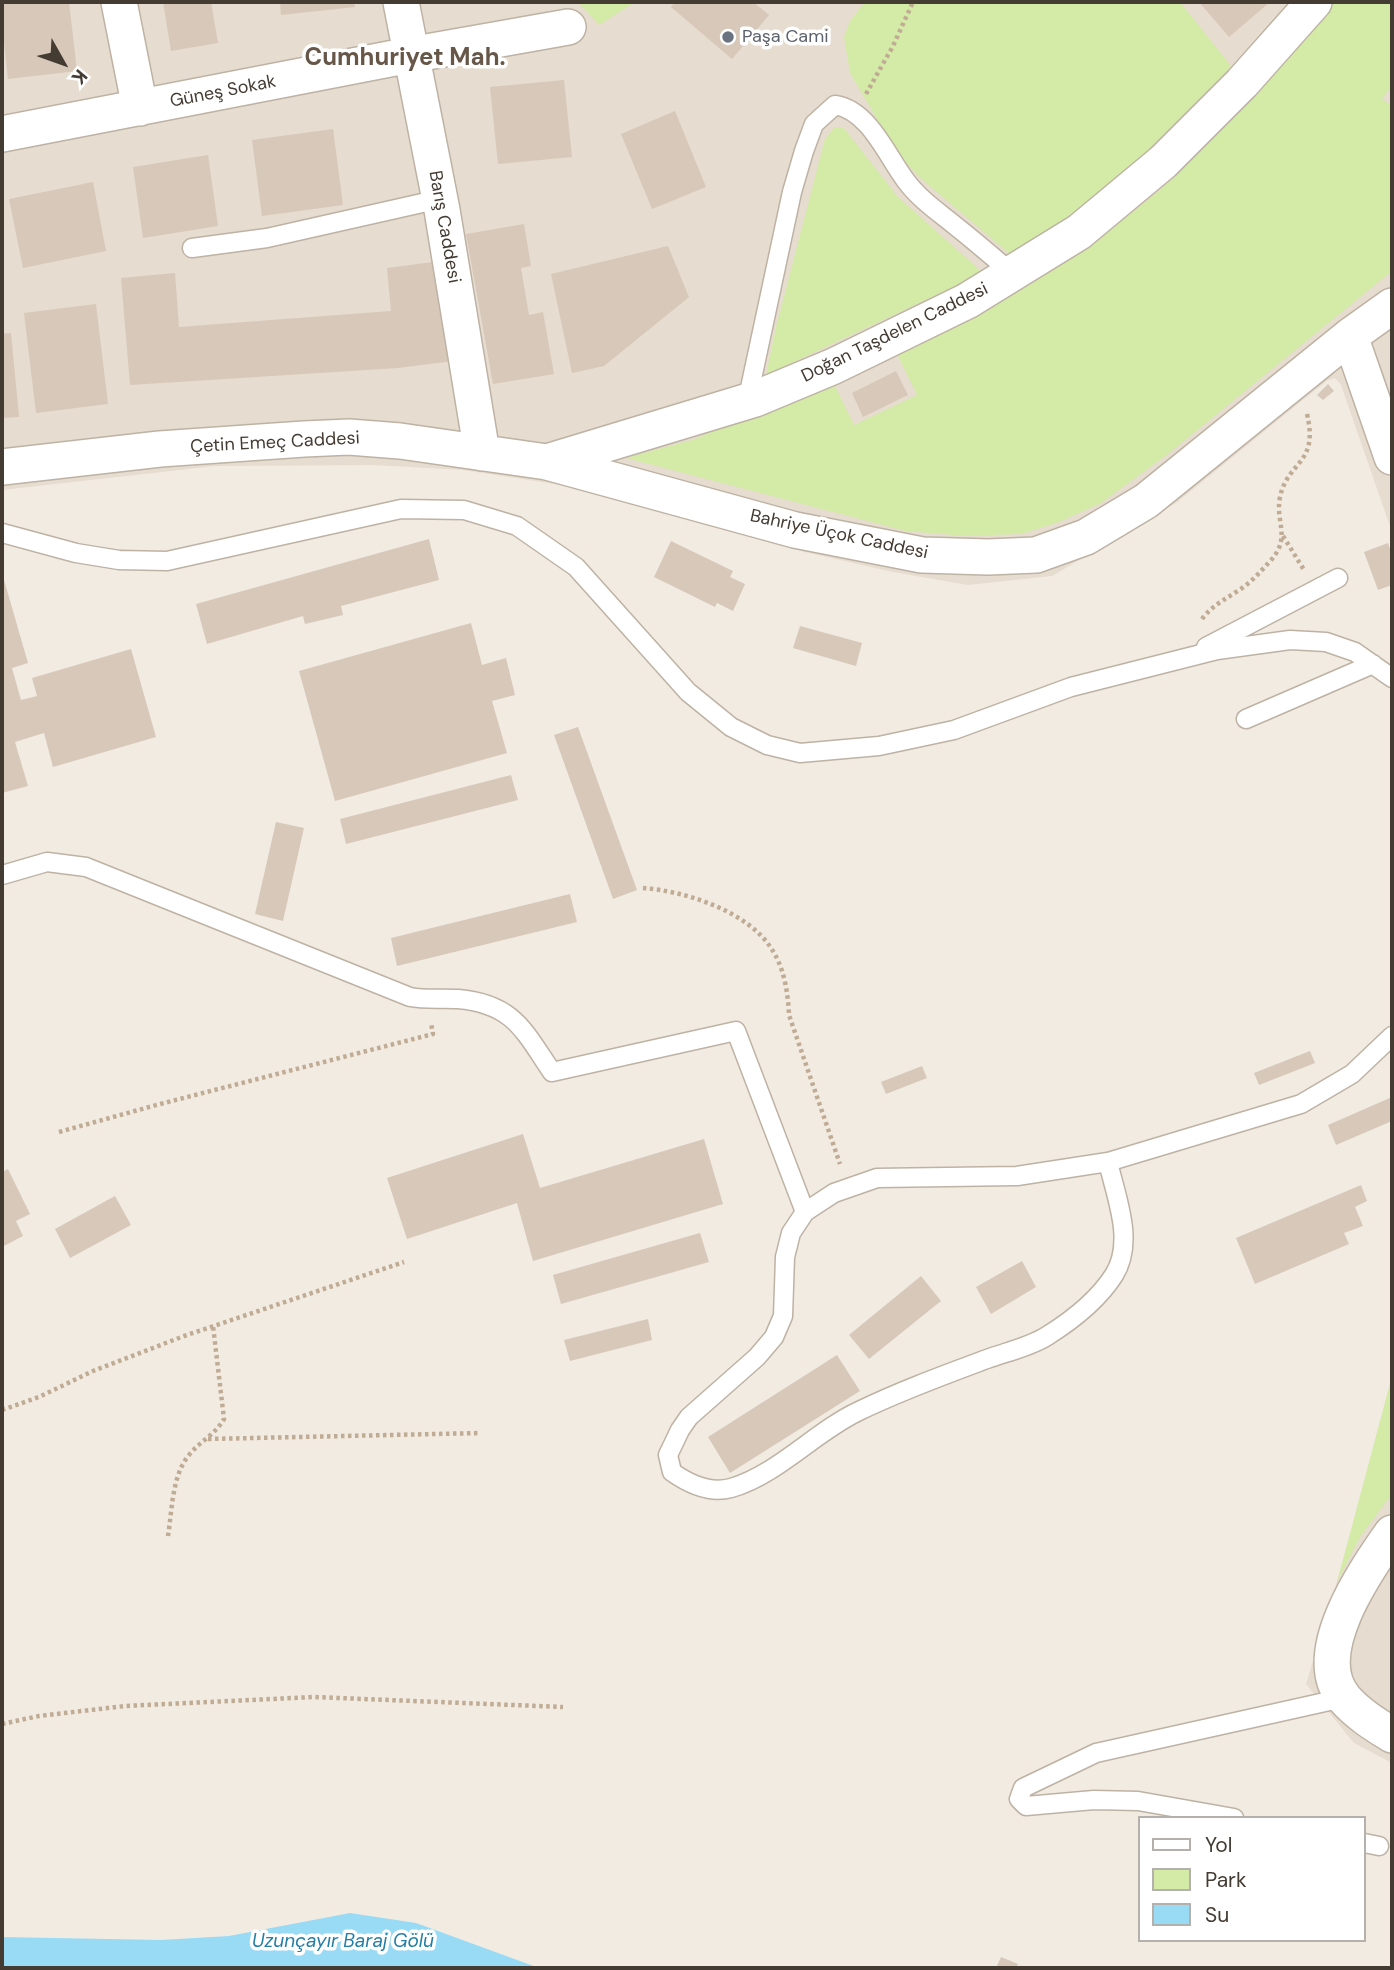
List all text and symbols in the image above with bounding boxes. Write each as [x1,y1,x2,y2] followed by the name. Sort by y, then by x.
[742,26,828,48] place label: Paşa Cami
[28,28,98,98] north arrow
[720,29,736,45] marker: Paşa Cami
[304,45,506,73] district label: Cumhuriyet Mah.
[66,64,93,90] text: K
[168,71,278,113] street label: Güneş Sokak
[423,169,465,285] street label: Barış Caddesi
[798,278,992,388] street label: Doğan Taşdelen Caddesi
[190,428,360,458] street label: Çetin Emeç Caddesi
[748,506,930,564] street label: Bahriye Üçok Caddesi
[1138,1816,1366,1942] legend
[1205,1831,1233,1859] text: Yol
[1205,1866,1246,1894] text: Park
[1205,1901,1229,1929] text: Su
[252,1931,434,1953] water label: Uzunçayır Baraj Gölü

